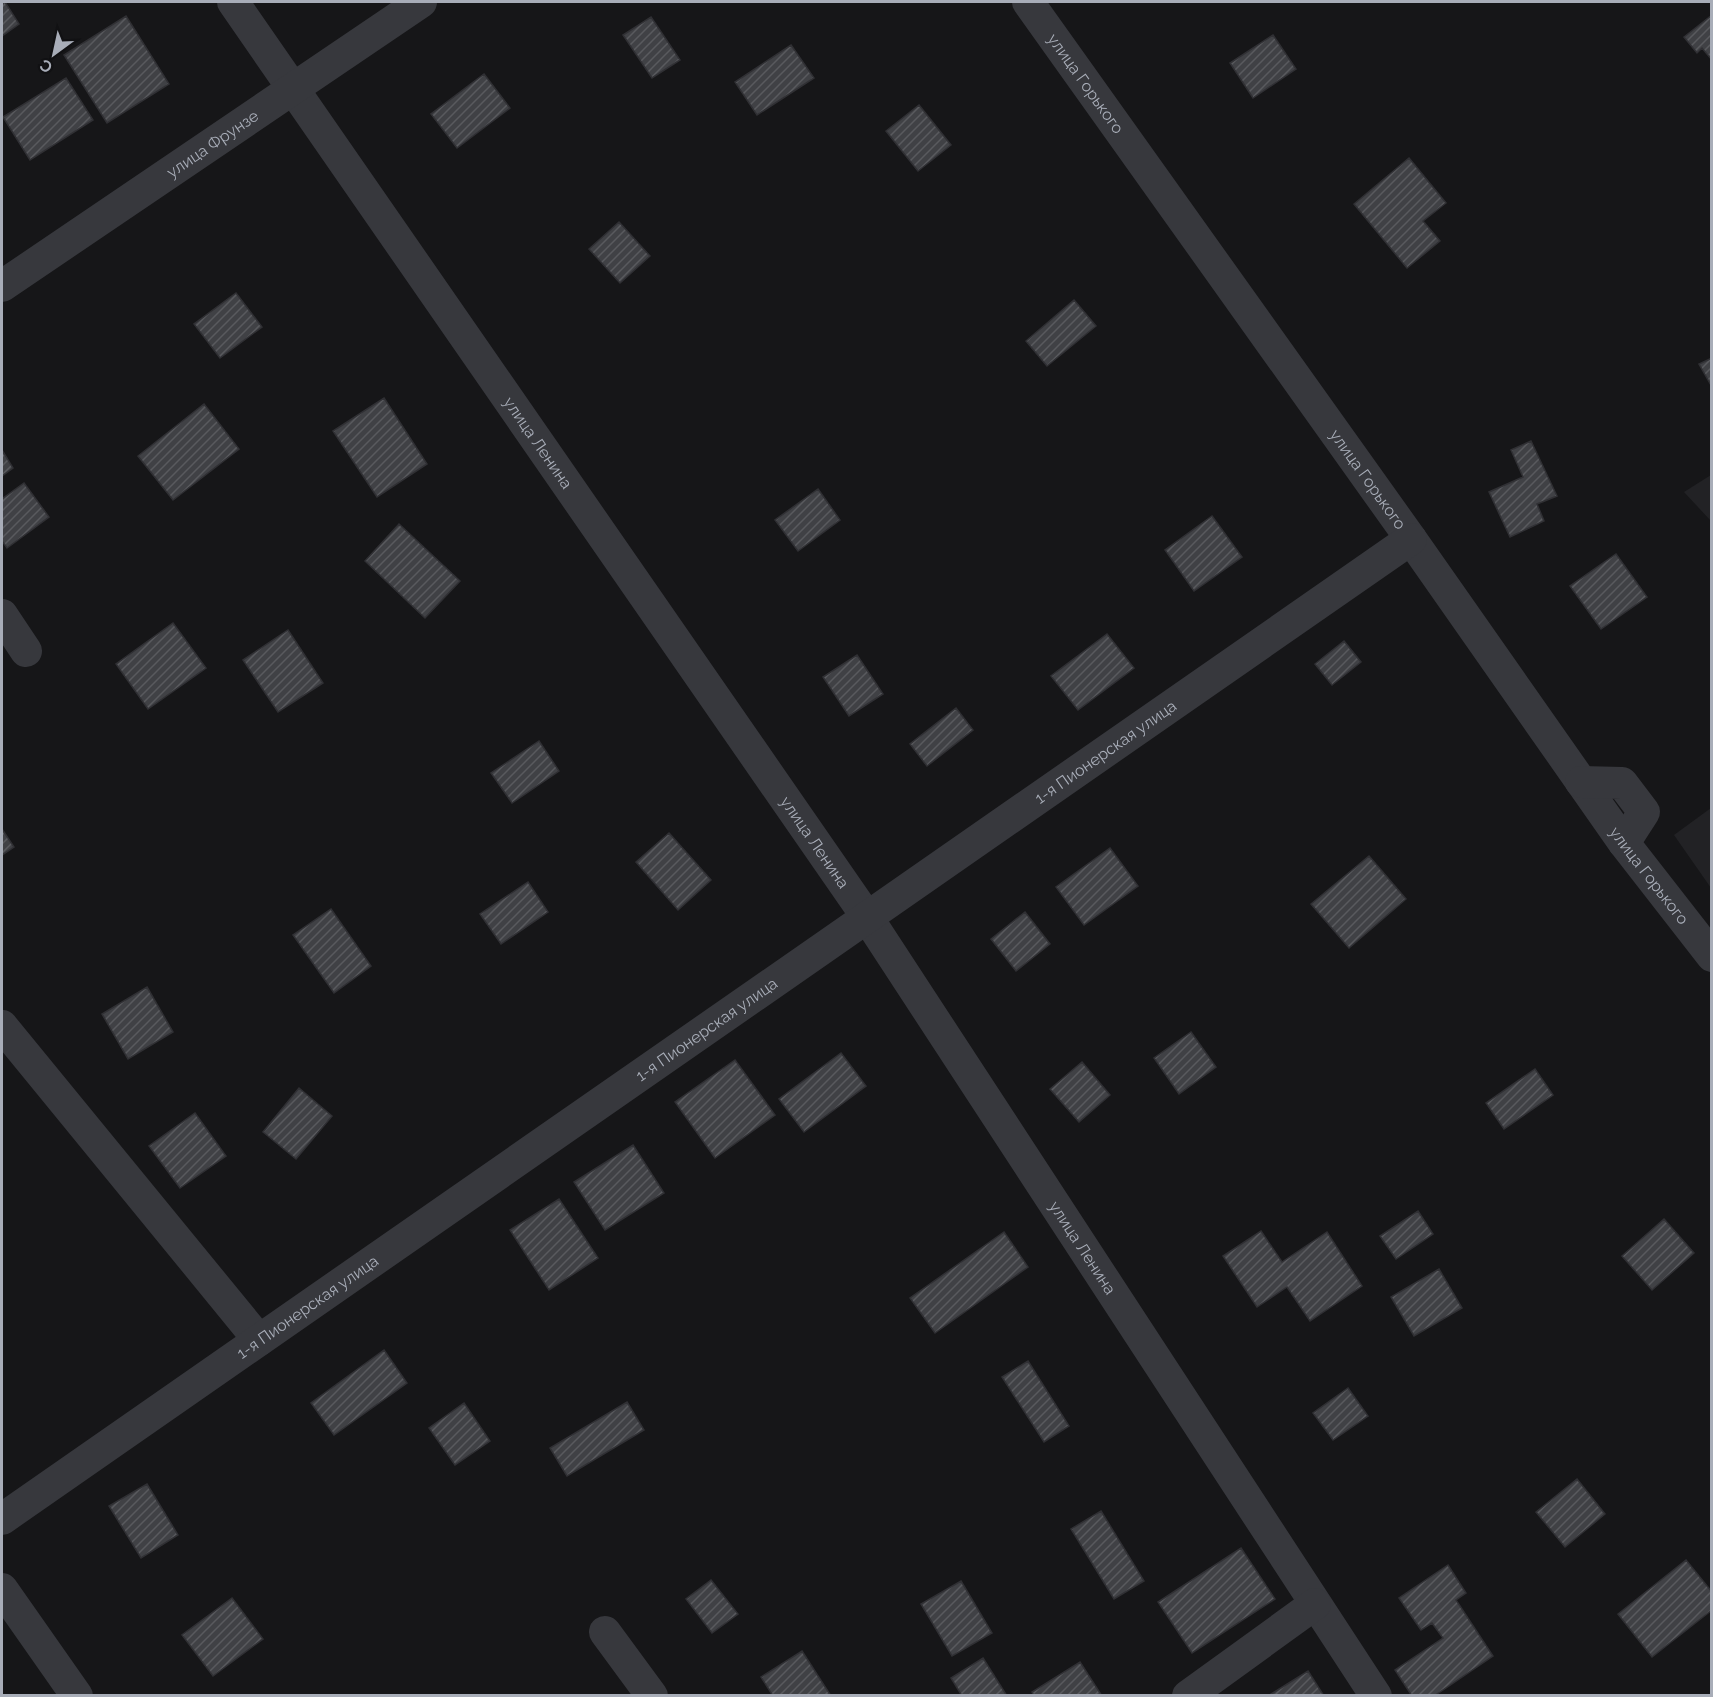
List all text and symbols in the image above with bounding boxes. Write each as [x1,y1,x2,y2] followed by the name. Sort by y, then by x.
[24,24,84,84] north arrow
[1044,30,1128,137] street label: улица Горького
[36,55,56,77] text: С
[163,106,262,182] street label: улица Фрунзе
[499,393,576,492] street label: улица Ленина
[1326,426,1410,533] street label: улица Горького
[1031,696,1180,808] street label: 1-я Пионерская улица
[776,793,853,892] street label: улица Ленина
[1606,823,1693,928] street label: улица Горького
[632,974,781,1085] street label: 1-я Пионерская улица
[1045,1198,1120,1298] street label: улица Ленина
[233,1251,382,1363] street label: 1-я Пионерская улица

